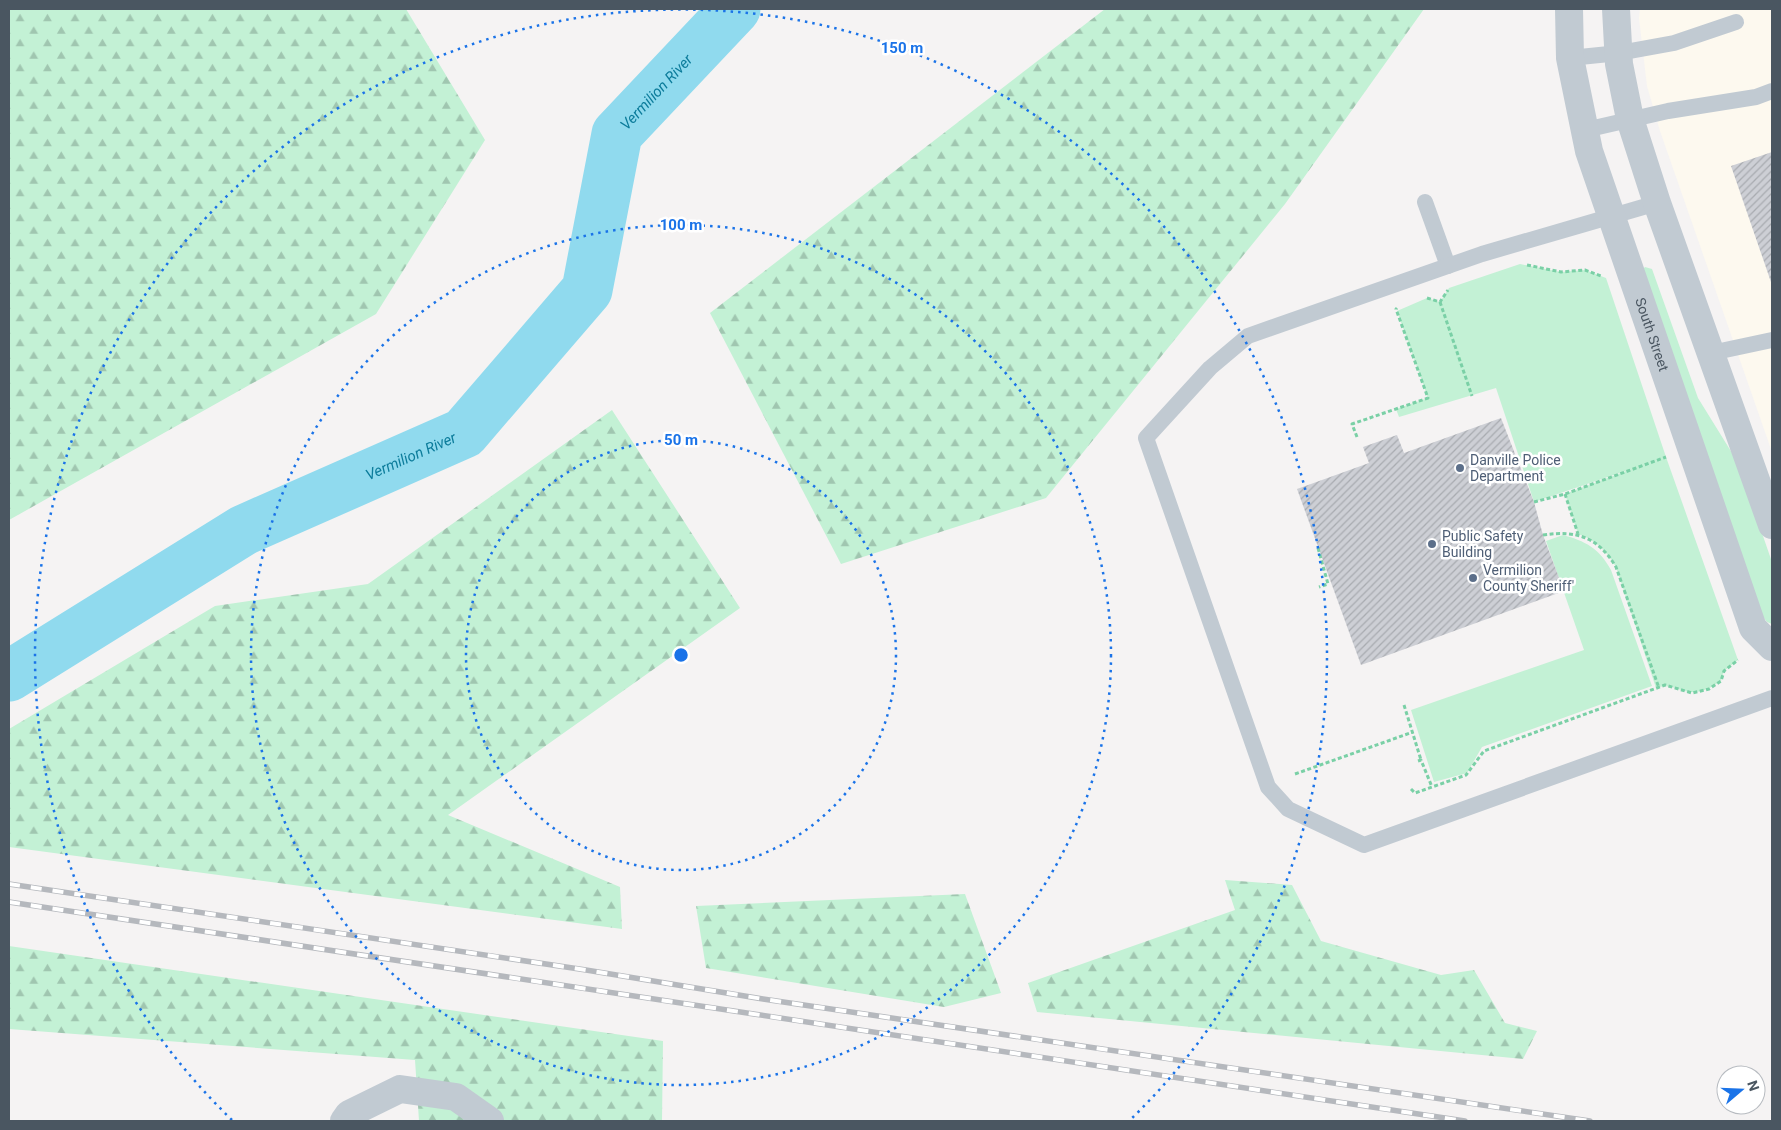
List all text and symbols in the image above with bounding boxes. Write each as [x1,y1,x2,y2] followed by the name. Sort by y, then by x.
[881,39,923,57] text: 150 m
[617,50,697,134] water label: Vermilion River
[660,216,702,234] text: 100 m
[1632,296,1672,374] street label: South Street
[363,428,460,484] water label: Vermilion River
[664,431,698,449] text: 50 m
[1470,452,1561,484] place label: Danville Police Department
[1454,462,1466,474] marker: Danville Police Department
[1442,528,1524,560] place label: Public Safety Building
[1426,538,1438,550] marker: Public Safety Building
[1483,562,1574,594] place label: Vermilion County Sheriff'
[1467,572,1479,584] marker: Vermilion County Sheriff'
[672,646,690,664] centre of rings
[1716,1065,1766,1115] north arrow
[1744,1078,1762,1093] text: N

